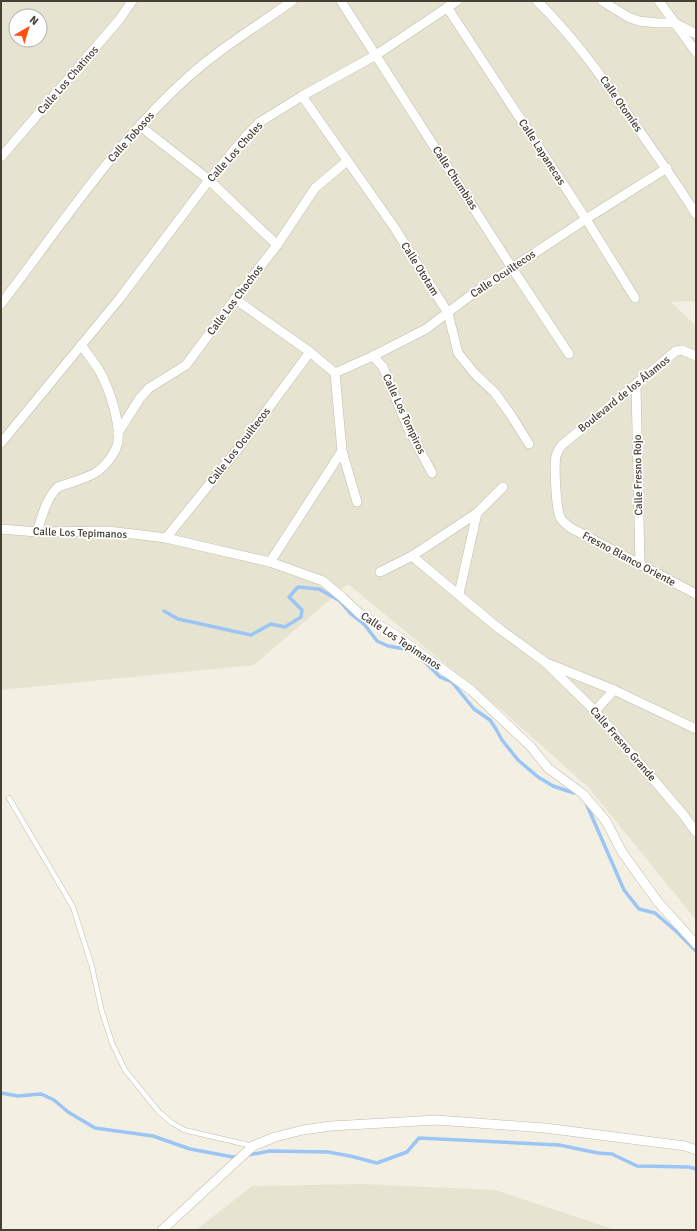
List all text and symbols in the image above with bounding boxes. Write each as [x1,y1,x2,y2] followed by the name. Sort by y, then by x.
[8,8,48,48] north arrow
[27,13,41,28] text: N
[35,43,101,117] street label: Calle Los Chatinos
[597,74,645,135] street label: Calle Otomíes
[105,109,157,165] street label: Calle Tobosos
[516,117,568,188] street label: Calle Lapanecas
[205,119,266,185] street label: Calle Los Choles
[430,144,480,212] street label: Calle Chumbias
[398,240,442,299] street label: Calle Ototam
[468,247,538,301] street label: Calle Ocuiltecos
[204,262,266,338] street label: Calle Los Chochos
[575,352,673,435] street label: Boulevard de los Álamos
[380,372,428,456] street label: Calle Los Tompiros
[205,405,273,487] street label: Calle Los Ocuiltecos
[631,434,645,516] street label: Calle Fresno Rojo
[33,525,128,541] street label: Calle Los Tepimanos
[580,529,678,589] street label: Fresno Blanco Oriente
[358,609,444,673] street label: Calle Los Tepimanos
[587,704,659,784] street label: Calle Fresno Grande

